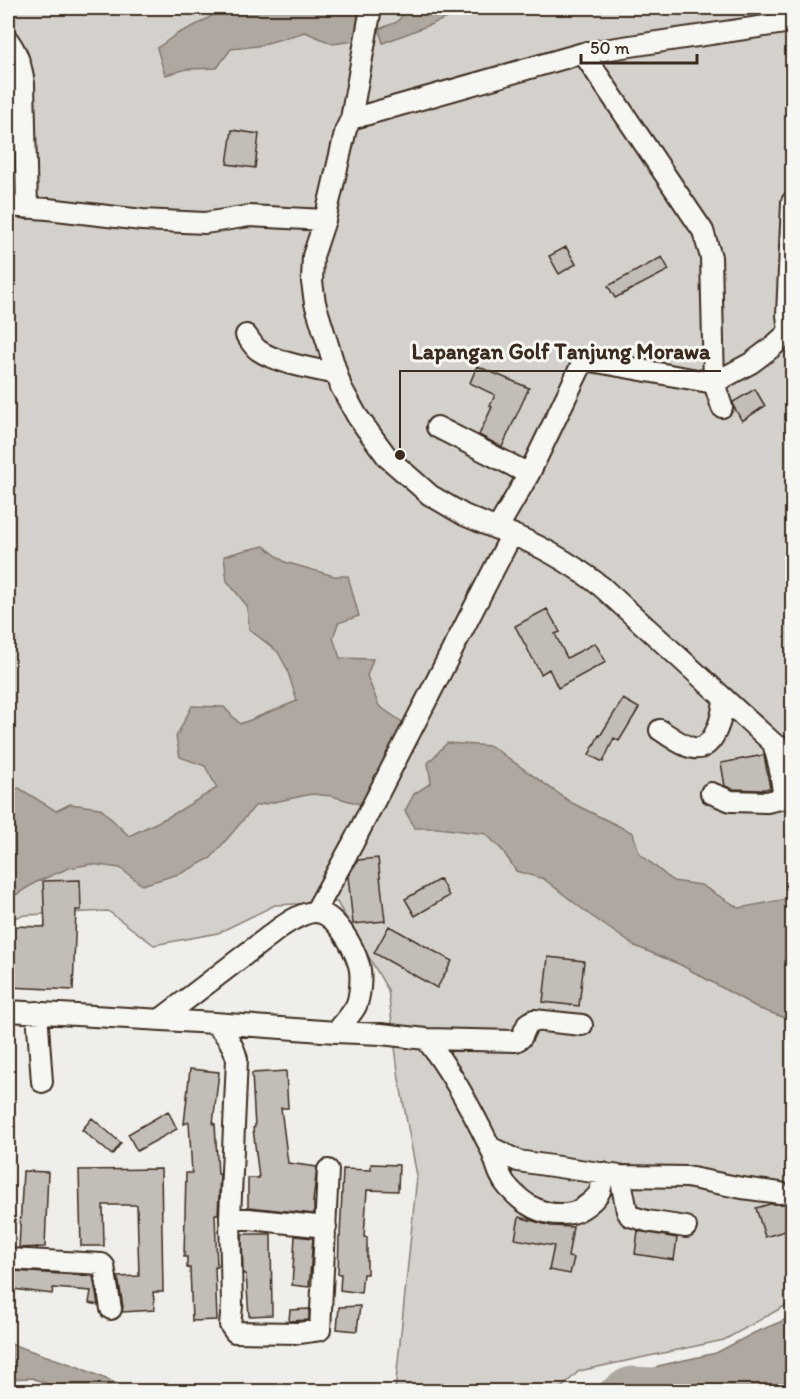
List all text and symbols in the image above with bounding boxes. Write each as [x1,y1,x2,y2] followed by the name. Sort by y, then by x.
[581,27,696,65] scale bar
[590,37,630,59] text: 50 m
[400,331,721,371] callout: Lapangan Golf Tanjung Morawa
[412,338,711,365] text: Lapangan Golf Tanjung Morawa

